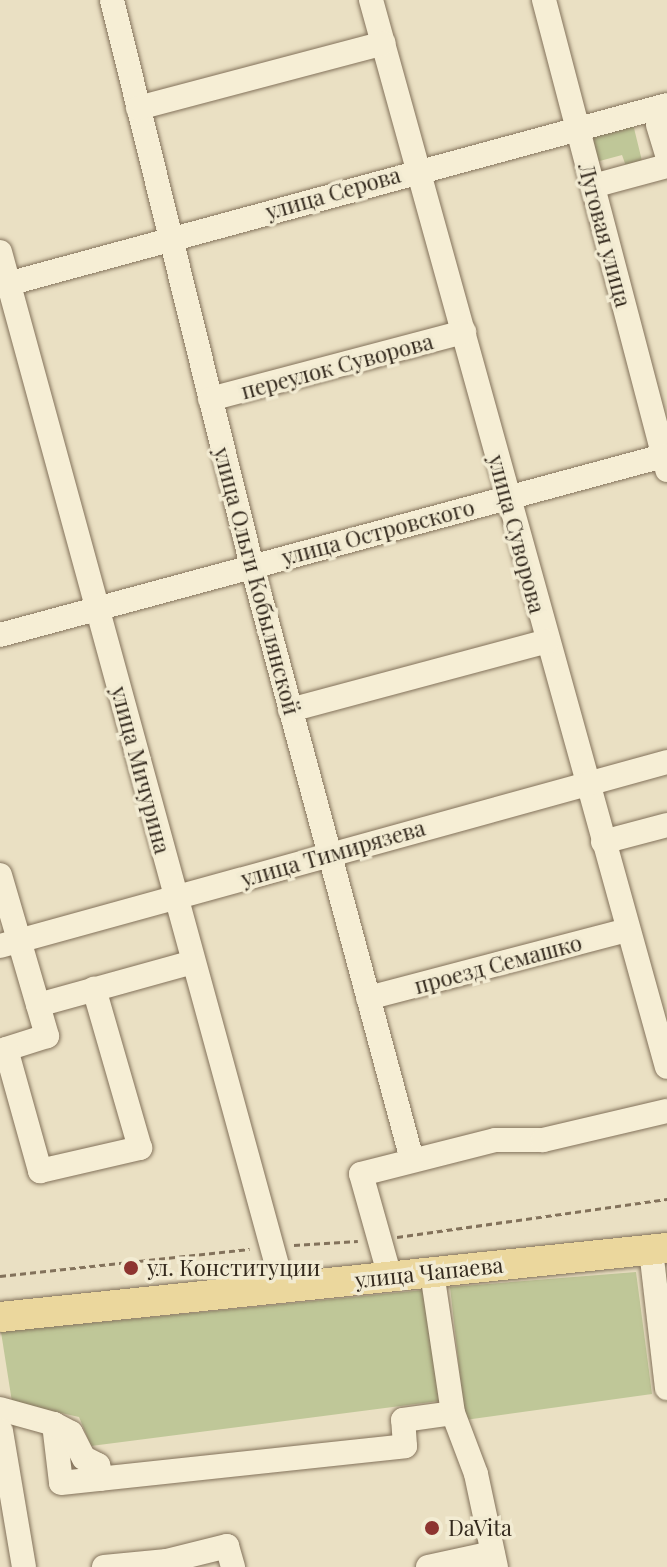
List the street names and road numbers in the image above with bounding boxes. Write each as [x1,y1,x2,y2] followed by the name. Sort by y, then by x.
[573,160,637,310] street label: Луговая улица
[263,161,403,225] street label: улица Серова
[238,328,436,404] street label: переулок Суворова
[209,444,305,718] street label: улица Ольги Кобылянской
[483,452,551,616] street label: улица Суворова
[279,494,477,570] street label: улица Островского
[106,683,176,857] street label: улица Мичурина
[238,814,428,892] street label: улица Тимирязева
[411,929,585,999] street label: проезд Семашко
[354,1251,504,1293] street label: улица Чапаева

